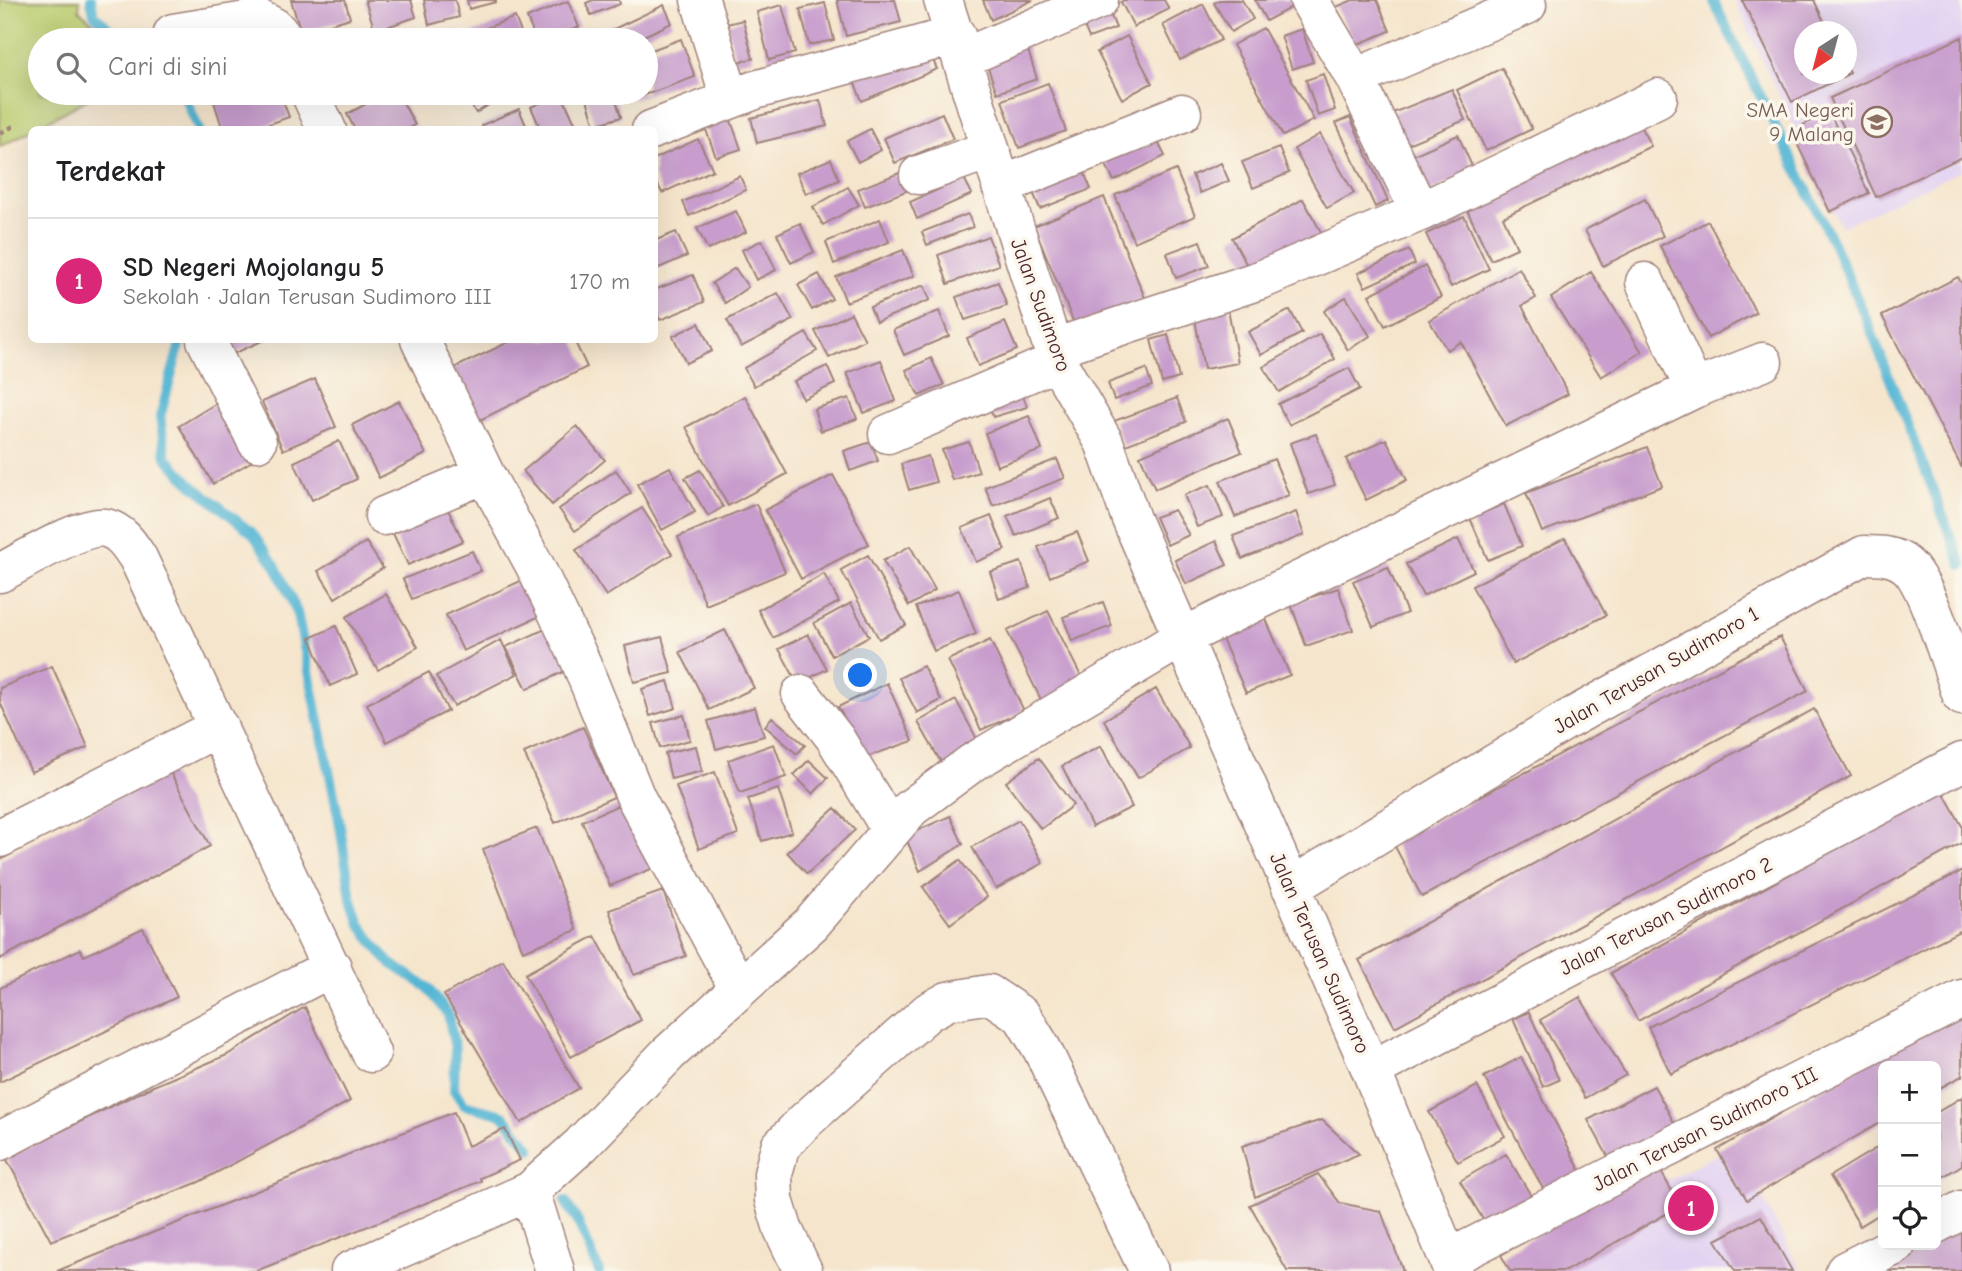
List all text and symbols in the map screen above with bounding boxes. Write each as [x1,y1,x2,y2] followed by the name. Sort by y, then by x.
[1794,21,1857,84] north arrow
[28,28,658,105] search box
[52,48,90,86] icon: search
[108,52,228,82] text: Cari di sini
[1747,98,1854,146] place label: SMA Negeri 9 Malang
[1860,105,1894,139] school or university icon: SMA Negeri 9 Malang
[56,154,165,189] text: Terdekat
[1006,235,1076,375] street label: Jalan Sudimoro
[123,253,384,283] text: SD Negeri Mojolangu 5
[74,268,84,295] text: 1
[569,268,630,295] text: 170 m
[123,283,491,310] text: Sekolah · Jalan Terusan Sudimoro III
[1549,601,1763,739] street label: Jalan Terusan Sudimoro 1
[843,658,877,692] your location
[1265,849,1375,1057] street label: Jalan Terusan Sudimoro
[1556,852,1776,980] street label: Jalan Terusan Sudimoro 2
[1878,1061,1941,1250] map controls
[1878,1061,1941,1124] button: +
[1589,1062,1821,1196] street label: Jalan Terusan Sudimoro III
[1878,1124,1941,1187] button: −
[1668,1182,1714,1234] pin: 1
[1878,1187,1941,1250] button: locate

